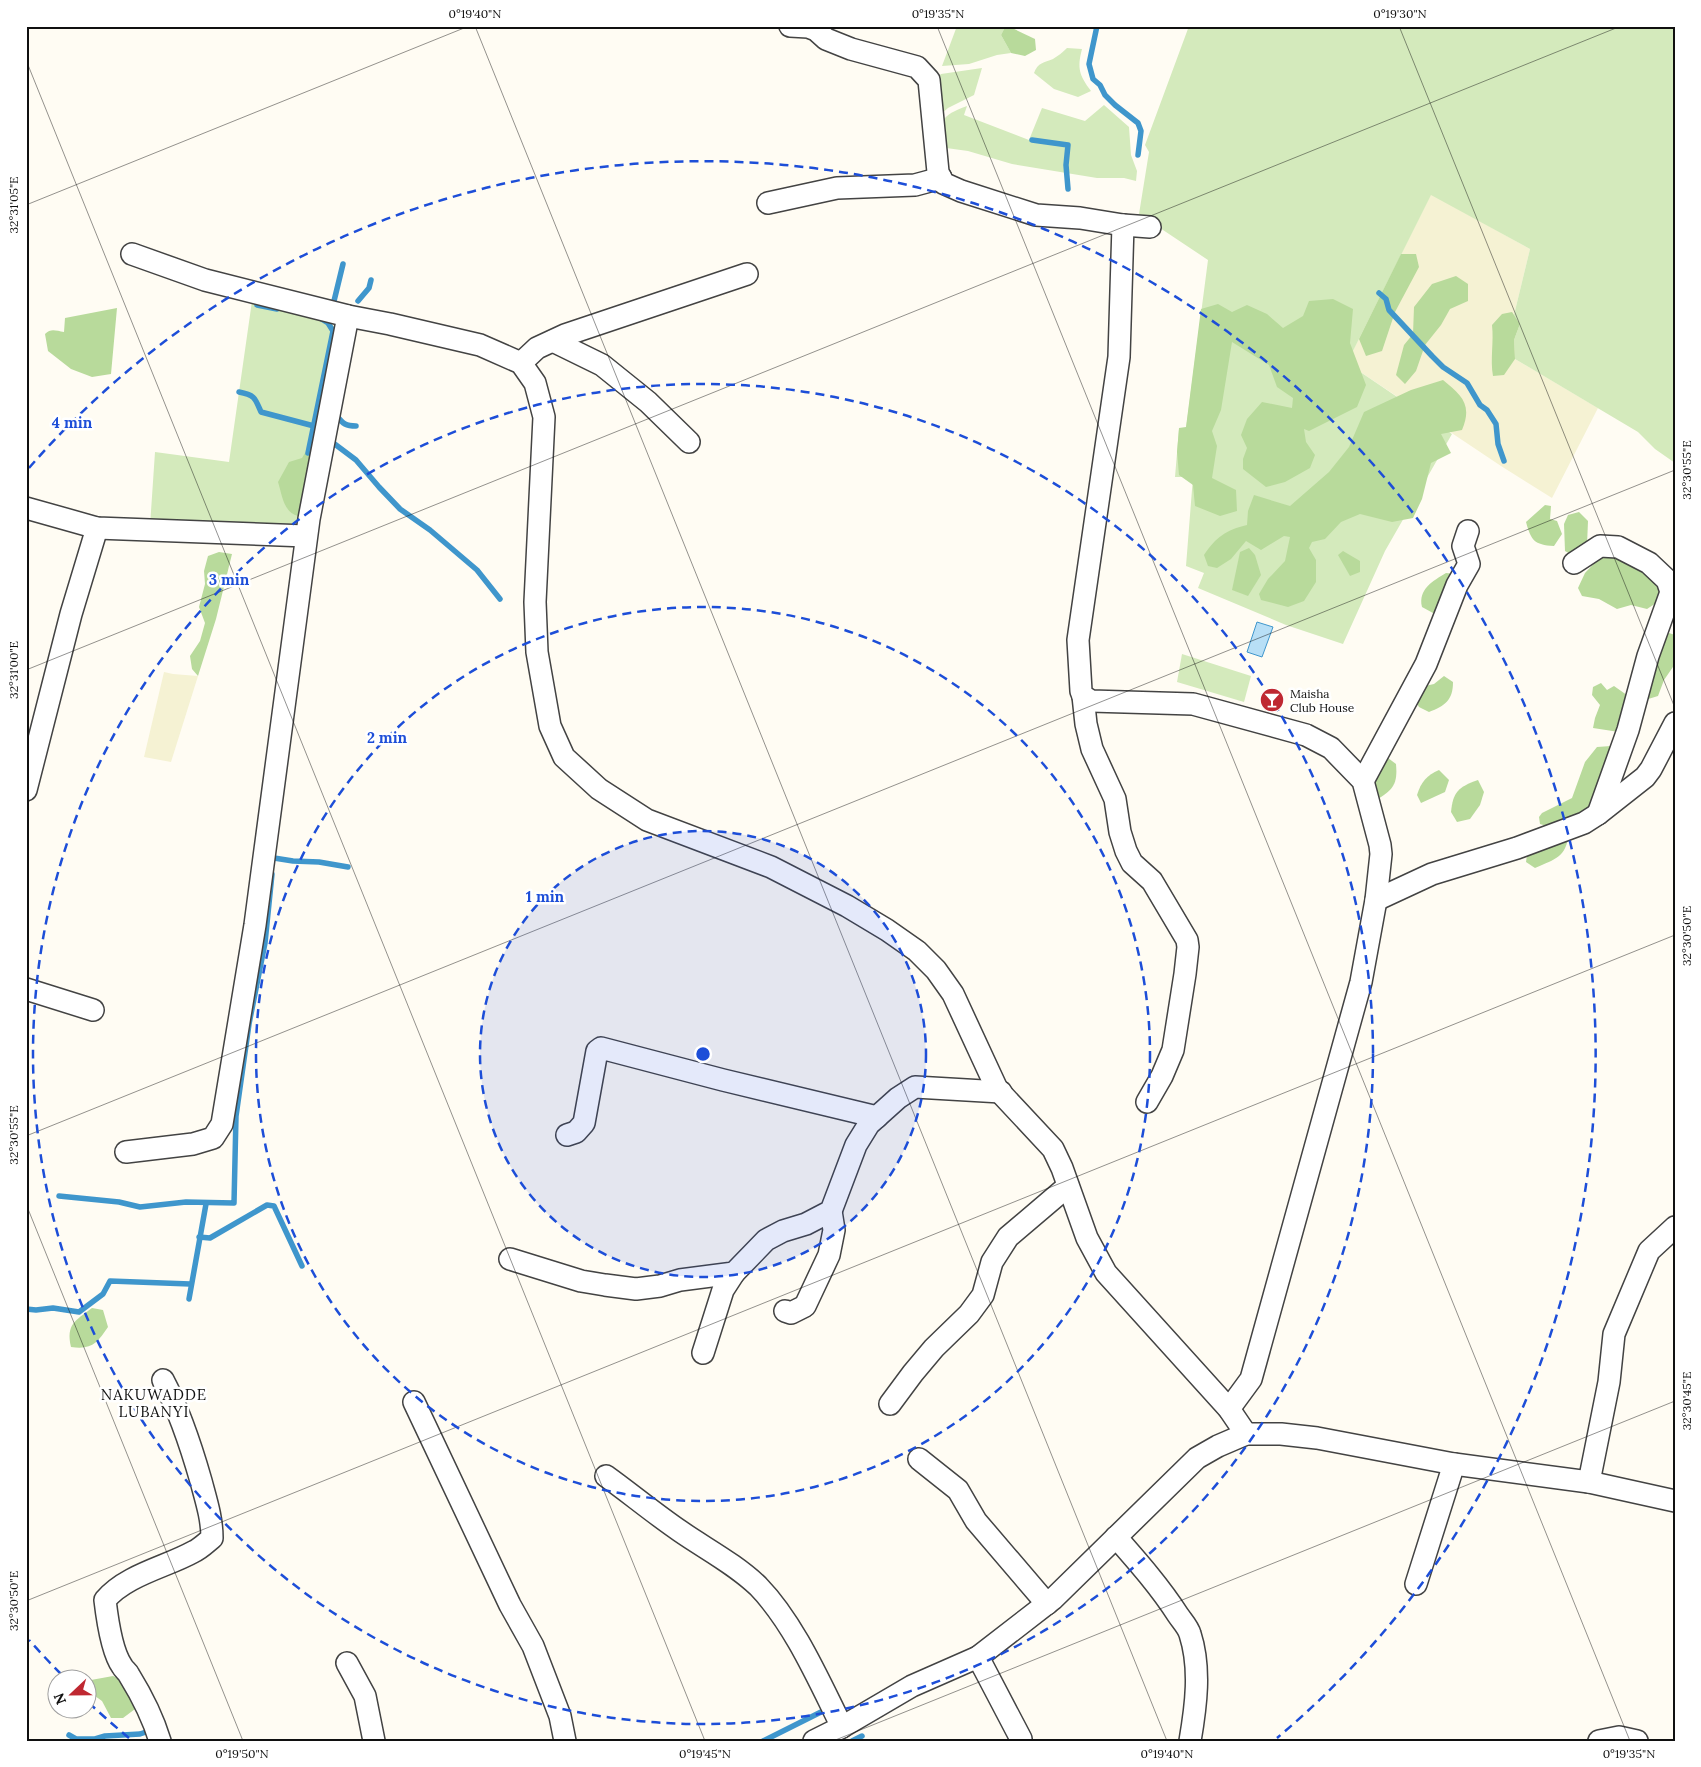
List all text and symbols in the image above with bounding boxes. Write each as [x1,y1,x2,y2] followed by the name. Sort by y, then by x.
[449,6,501,21] text: 0°19'40"N
[912,6,964,21] text: 0°19'35"N
[1373,6,1427,21] text: 0°19'30"N
[6,176,21,234] text: 32°31'05"E
[52,413,93,432] text: 4 min
[1679,440,1694,500] text: 32°30'55"E
[209,570,250,589] text: 3 min
[6,641,21,699] text: 32°31'00"E
[1290,686,1355,715] place label: Maisha Club House
[1259,687,1285,713] bar icon: Maisha Club House
[367,728,408,747] text: 2 min
[526,887,565,906] text: 1 min
[1679,906,1694,966] text: 32°30'50"E
[694,1045,712,1063] centre of rings
[6,1105,21,1165] text: 32°30'55"E
[1679,1372,1694,1430] text: 32°30'45"E
[101,1385,207,1421] district label: NAKUWADDE LUBANYI
[6,1571,21,1631] text: 32°30'50"E
[48,1670,98,1720] north arrow
[50,1690,70,1707] text: N
[215,1746,269,1761] text: 0°19'50"N
[679,1746,731,1761] text: 0°19'45"N
[1141,1746,1193,1761] text: 0°19'40"N
[1603,1746,1655,1761] text: 0°19'35"N

